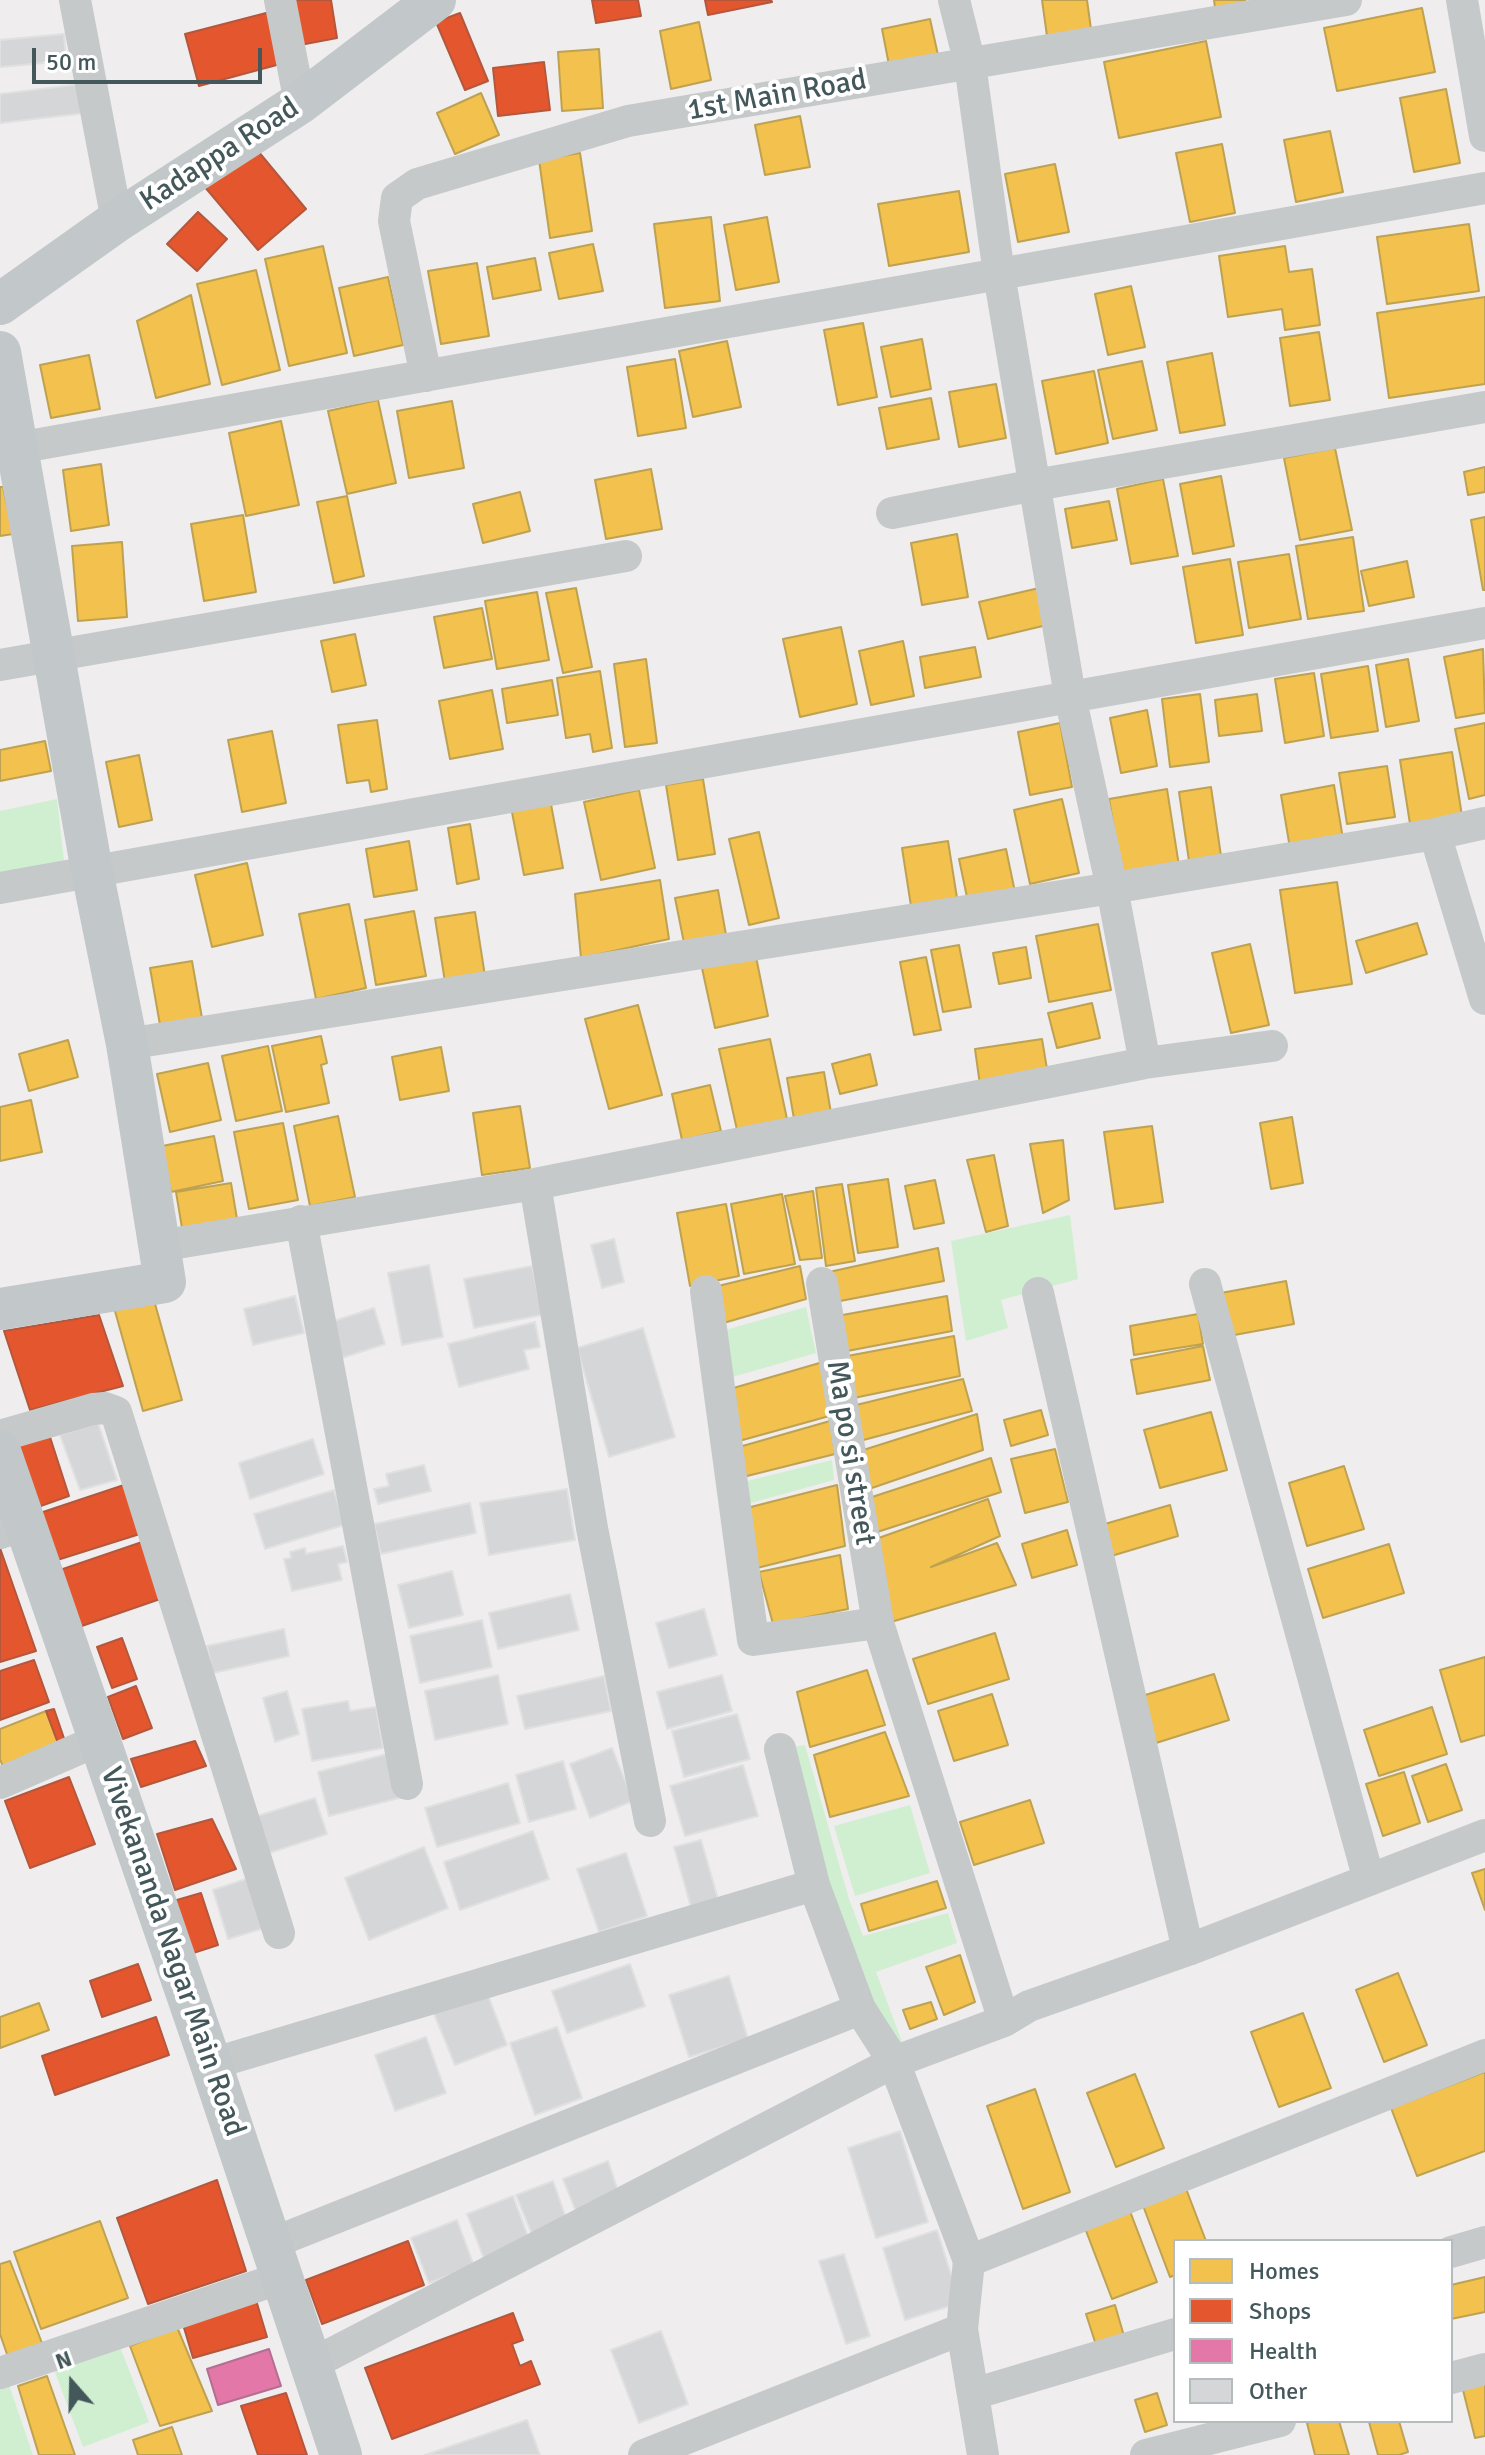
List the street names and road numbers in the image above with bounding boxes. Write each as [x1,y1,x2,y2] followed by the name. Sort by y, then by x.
[685,63,869,129] street label: 1st Main Road
[134,90,306,220] street label: Kadappa Road
[818,1358,882,1548] street label: Ma po si street
[92,1763,252,2141] street label: Vivekananda Nagar Main Road

